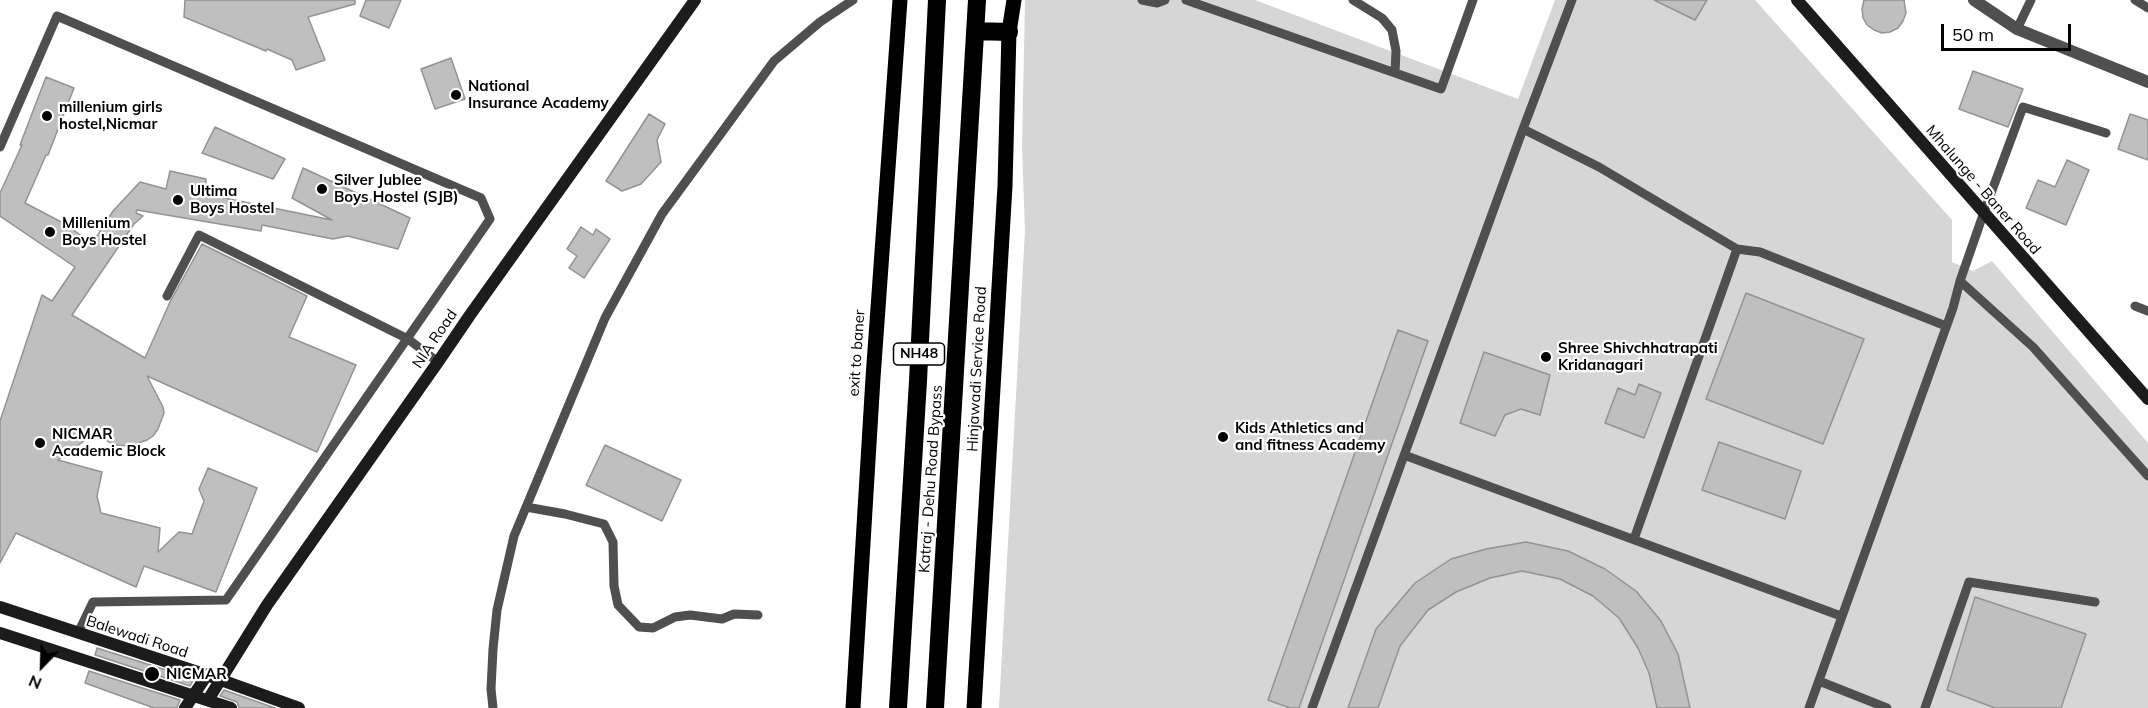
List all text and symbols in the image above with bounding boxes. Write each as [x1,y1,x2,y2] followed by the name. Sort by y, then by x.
[1944,12,2074,50] scale bar
[1952,23,1994,46] text: 50 m
[468,77,609,112] place label: National Insurance Academy
[449,88,463,102] marker: National Insurance Academy
[59,98,163,133] place label: millenium girls hostel,Nicmar
[40,109,54,123] marker: millenium girls hostel,Nicmar
[1922,122,2044,258] street label: Mhalunge - Baner Road
[334,171,458,206] place label: Silver Jublee Boys Hostel (SJB)
[190,182,274,217] place label: Ultima Boys Hostel
[315,182,329,196] marker: Silver Jublee Boys Hostel (SJB)
[171,193,185,207] marker: Ultima Boys Hostel
[62,214,146,249] place label: Millenium Boys Hostel
[43,225,57,239] marker: Millenium Boys Hostel
[964,286,990,452] street label: Hinjawadi Service Road
[409,306,461,372] street label: NIA Road
[845,309,869,397] street label: exit to baner
[1558,339,1718,374] place label: Shree Shivchhatrapati Kridanagari
[894,343,944,365] road number: NH48
[1539,350,1553,364] marker: Shree Shivchhatrapati Kridanagari
[915,384,947,574] street label: Katraj - Dehu Road Bypass
[1235,419,1385,454] place label: Kids Athletics and and fitness Academy
[52,425,166,460] place label: NICMAR Academic Block
[1216,430,1230,444] marker: Kids Athletics and and fitness Academy
[33,436,47,450] marker: NICMAR Academic Block
[84,612,190,662] street label: Balewadi Road
[12,636,72,696] north arrow
[143,665,161,683] marker: NICMAR
[166,665,227,683] place label: NICMAR
[25,671,44,694] text: N

